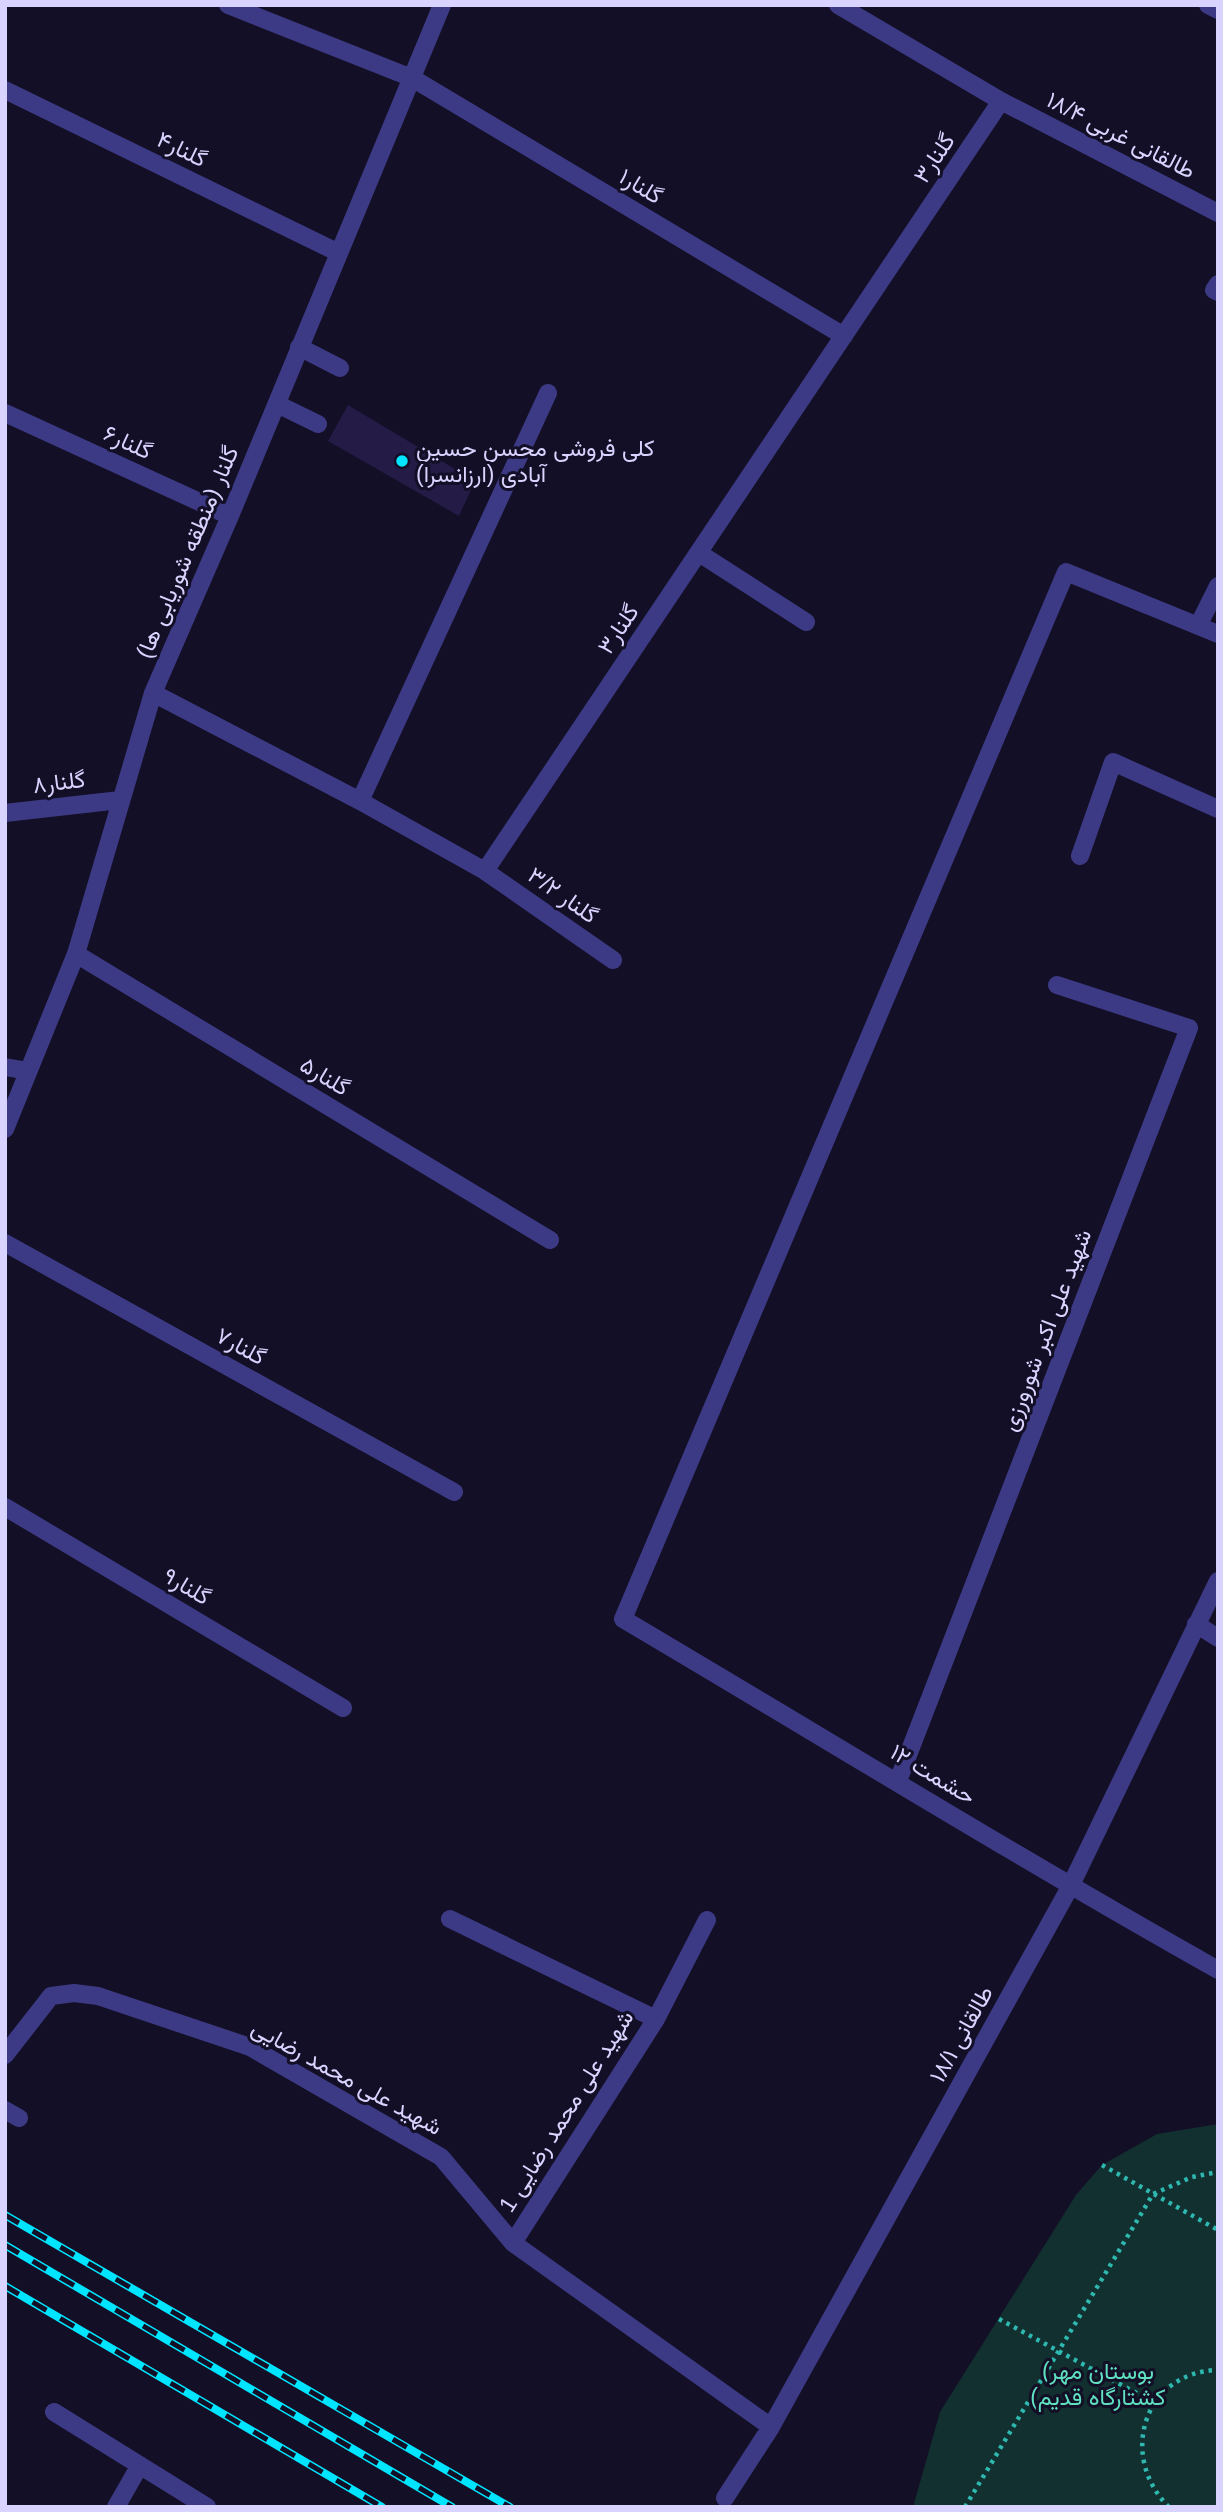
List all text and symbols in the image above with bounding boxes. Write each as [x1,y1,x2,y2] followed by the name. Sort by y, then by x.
[1041,86,1200,185] street label: طالقانی غربی ۱۸/۴
[152,126,211,174] street label: گلنار۴
[908,128,962,189] street label: گلنار۳
[614,163,667,211] street label: گلنار۱
[99,420,156,466] street label: گلنار۶
[416,435,654,489] place label: کلی فروشی محسن حسین آبادی (ارزانسرا)
[131,442,245,663] street label: گلنار (منطقه شوریابی ها)
[394,453,410,469] marker: کلی فروشی محسن حسین آبادی (ارزانسرا)
[592,599,646,660] street label: گلنار۳
[31,766,87,800] street label: گلنار۸
[522,862,603,930] street label: گلنار ۳/۲
[295,1051,354,1102] street label: گلنار۵
[996,1226,1098,1435] street label: شهید علی اکبر شورورزی
[211,1322,270,1372] street label: گلنار۷
[158,1562,215,1612] street label: گلنار۹
[886,1739,980,1809] street label: حشمت ۱۲
[924,1981,999,2087] street label: طالقانی ۱۸/۱
[493,2005,640,2218] street label: شهید علی محمد رضایی 1
[246,2014,447,2142] street label: شهید علی محمد رضایی
[1030,2358,1166,2412] park label: (بوستان مهر (کشتارگاه قدیم

